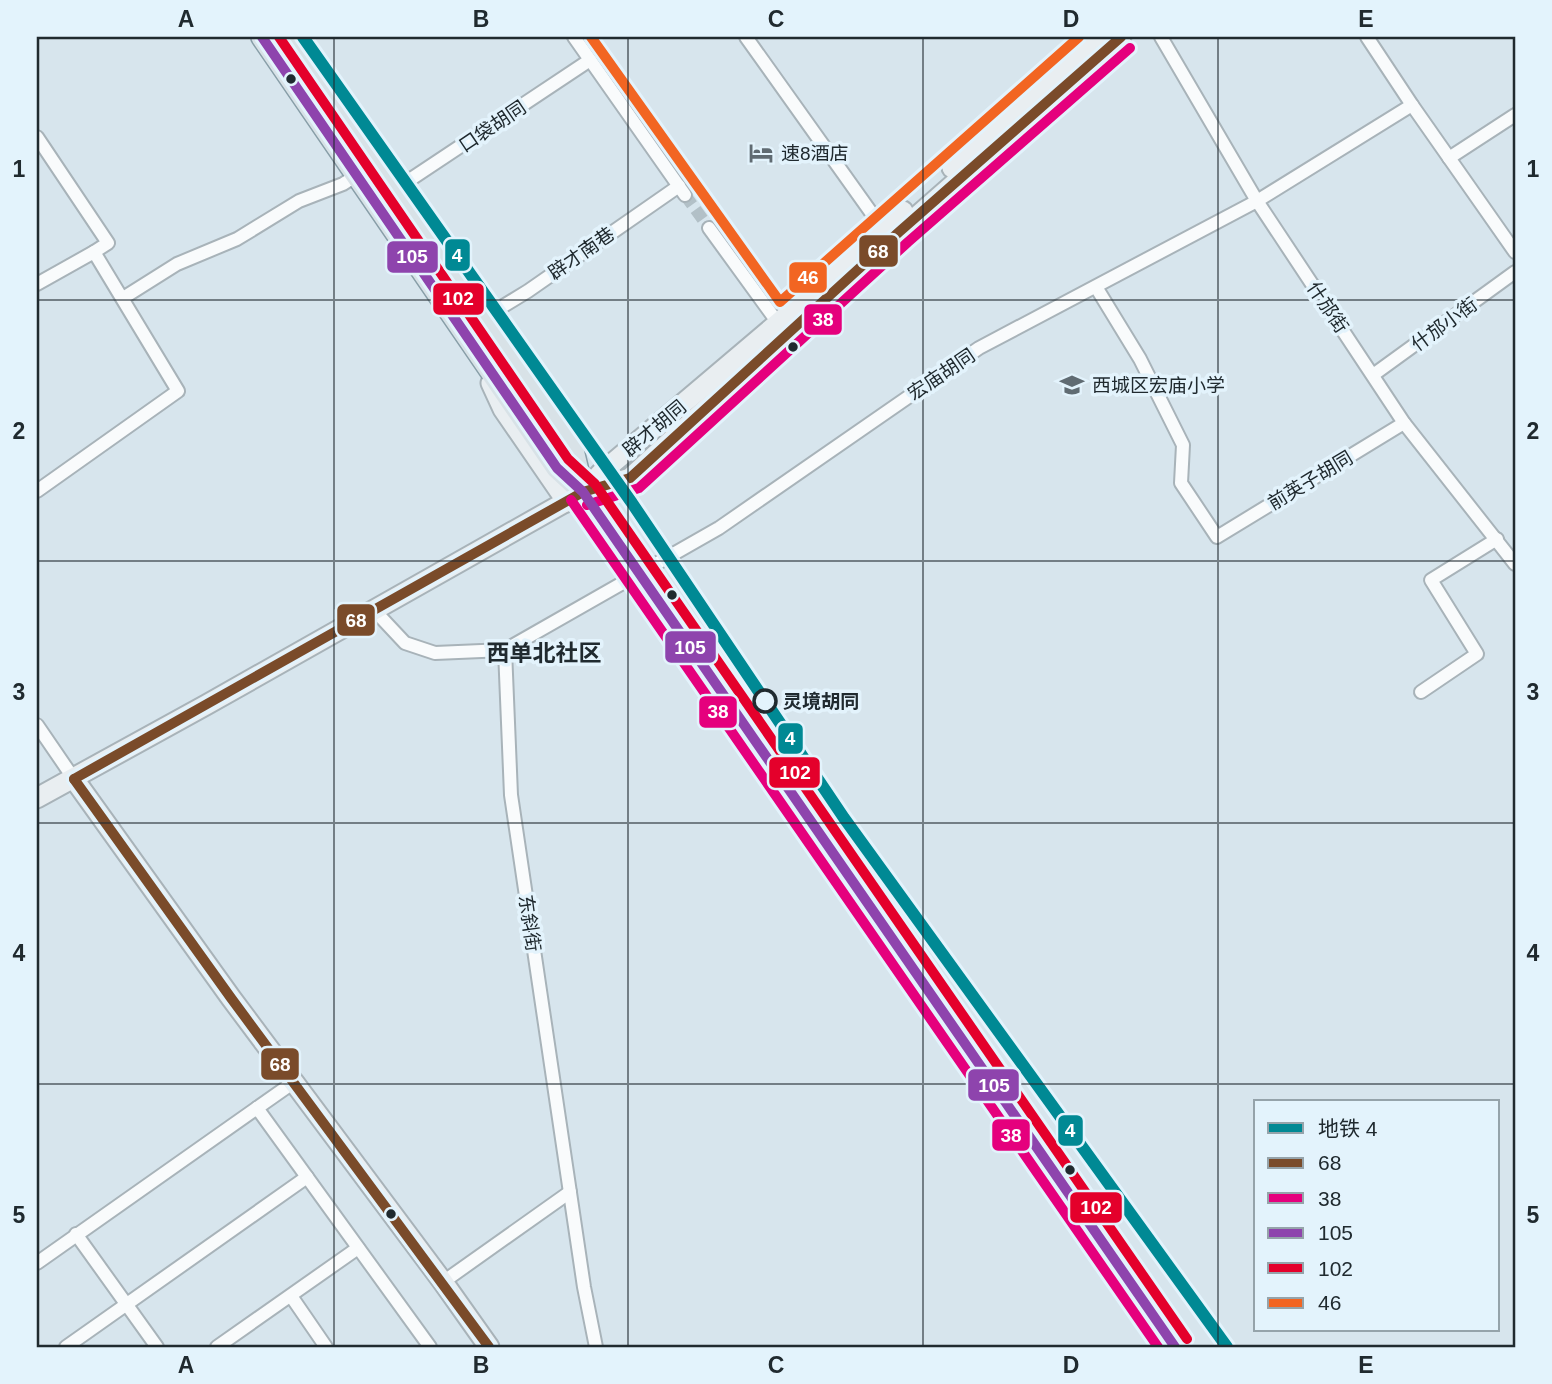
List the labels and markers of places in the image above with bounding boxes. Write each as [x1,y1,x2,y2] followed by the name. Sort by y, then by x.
[284,72,298,86] unlabelled marker
[747,139,775,167] hotel icon: 速8酒店
[781,143,849,164] place label: 速8酒店
[786,340,800,354] unlabelled marker
[1058,371,1086,399] school or university icon: 西城区宏庙小学
[1092,375,1225,396] place label: 西城区宏庙小学
[665,588,679,602] unlabelled marker
[753,689,777,713] marker: 灵境胡同
[783,691,859,712] place label: 灵境胡同
[1063,1163,1077,1177] unlabelled marker
[384,1207,398,1221] unlabelled marker

